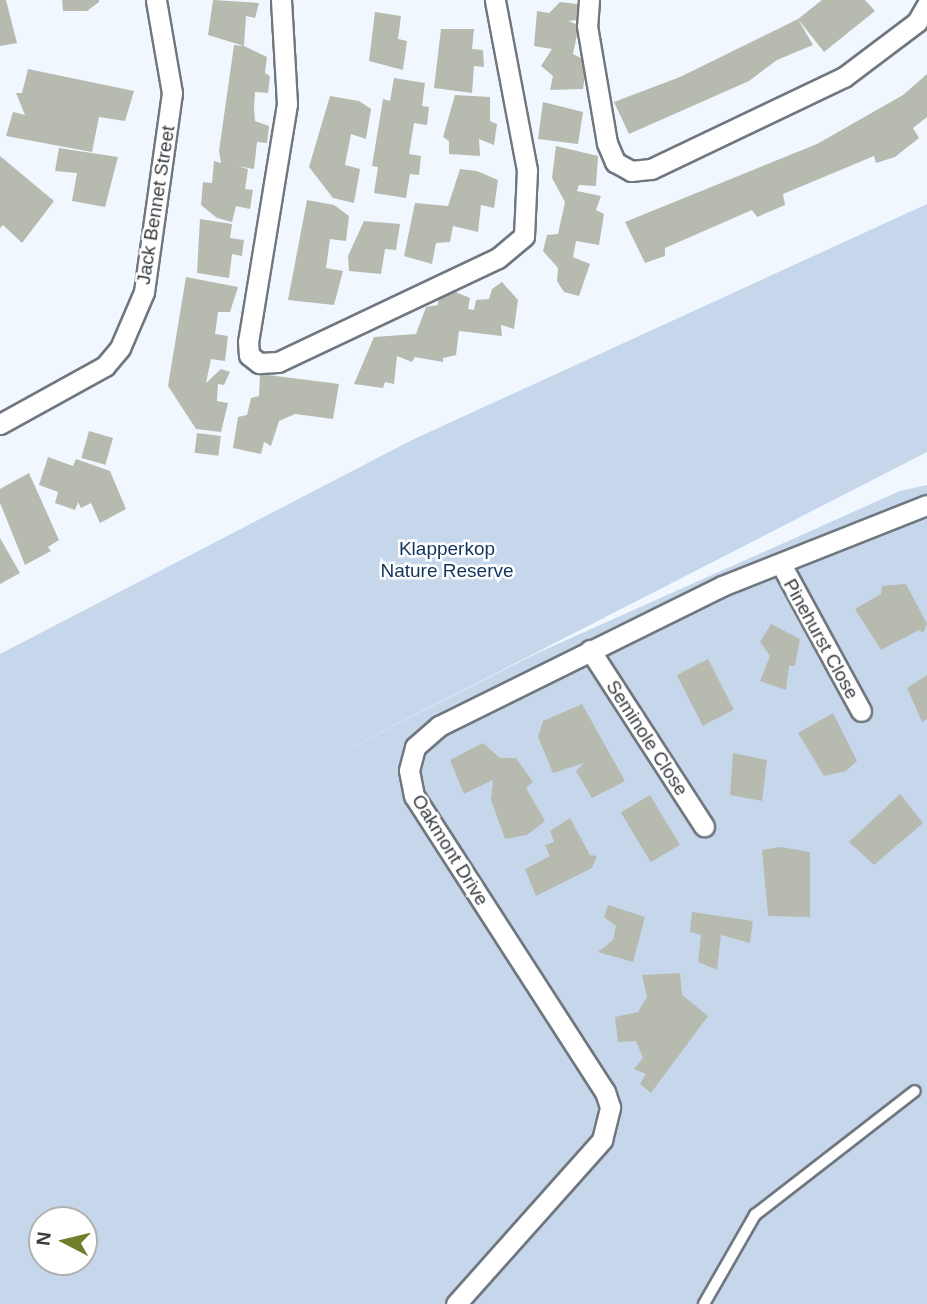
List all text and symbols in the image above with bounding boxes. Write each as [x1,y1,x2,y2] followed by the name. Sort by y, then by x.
[132,124,180,286] street label: Jack Bennet Street
[380,538,514,582] park label: Klapperkop Nature Reserve
[779,575,863,703] street label: Pinehurst Close
[601,676,693,800] street label: Seminole Close
[407,790,493,910] street label: Oakmont Drive
[28,1206,98,1276] north arrow
[32,1231,55,1247] text: N

